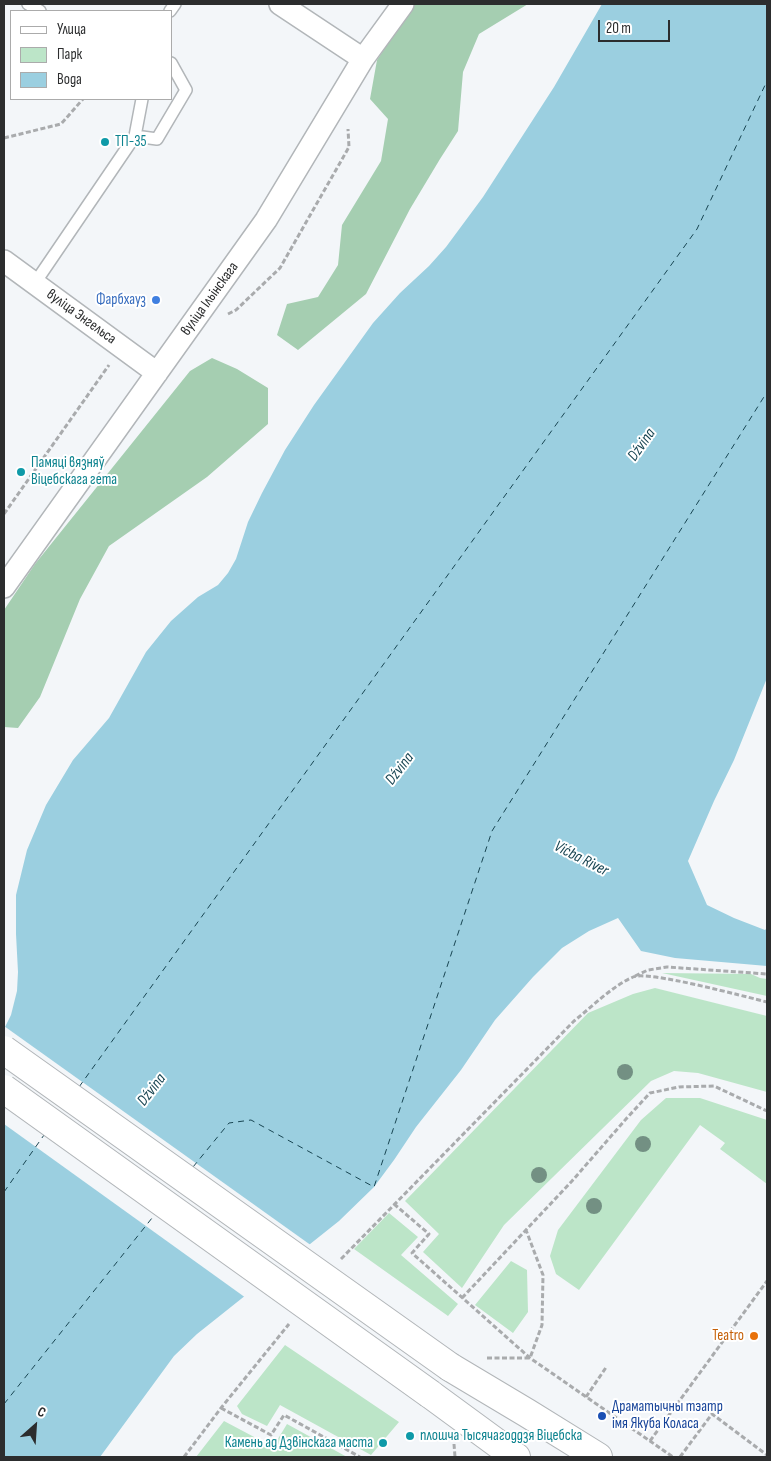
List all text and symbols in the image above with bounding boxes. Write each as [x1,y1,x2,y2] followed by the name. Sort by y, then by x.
[10,10,172,100] legend
[601,10,674,42] scale bar
[606,19,631,38] text: 20 m
[57,20,86,39] text: Улица
[57,45,82,64] text: Парк
[57,70,82,89] text: Вода
[115,133,147,151] place label: ТП-35
[99,136,111,148] marker: ТП-35
[177,259,243,339] street label: вуліца Ільінскага
[43,286,119,348] street label: вуліца Энгельса
[96,291,146,309] place label: Фарбхауз
[150,294,162,306] marker: Фарбхауз
[624,425,660,465] water label: Dźvina
[31,454,117,489] place label: Памяці вязняў Віцебскага гета
[15,466,27,478] marker: Памяці вязняў Віцебскага гета
[382,749,418,789] water label: Dźvina
[551,837,611,881] water label: Vićba River
[134,1070,170,1110] water label: Dźvina
[712,1327,744,1345] place label: Teatro
[748,1330,760,1342] marker: Teatro
[612,1398,723,1433] place label: Драматычны тэатр імя Якуба Коласа
[10,1401,60,1451] north arrow
[35,1403,49,1421] text: С
[596,1410,608,1422] marker: Драматычны тэатр імя Якуба Коласа
[420,1427,582,1445] place label: плошча Тысячагоддзя Віцебска
[404,1430,416,1442] marker: плошча Тысячагоддзя Віцебска
[225,1434,373,1452] place label: Камень ад Дзвінскага маста
[377,1437,389,1449] marker: Камень ад Дзвінскага маста

